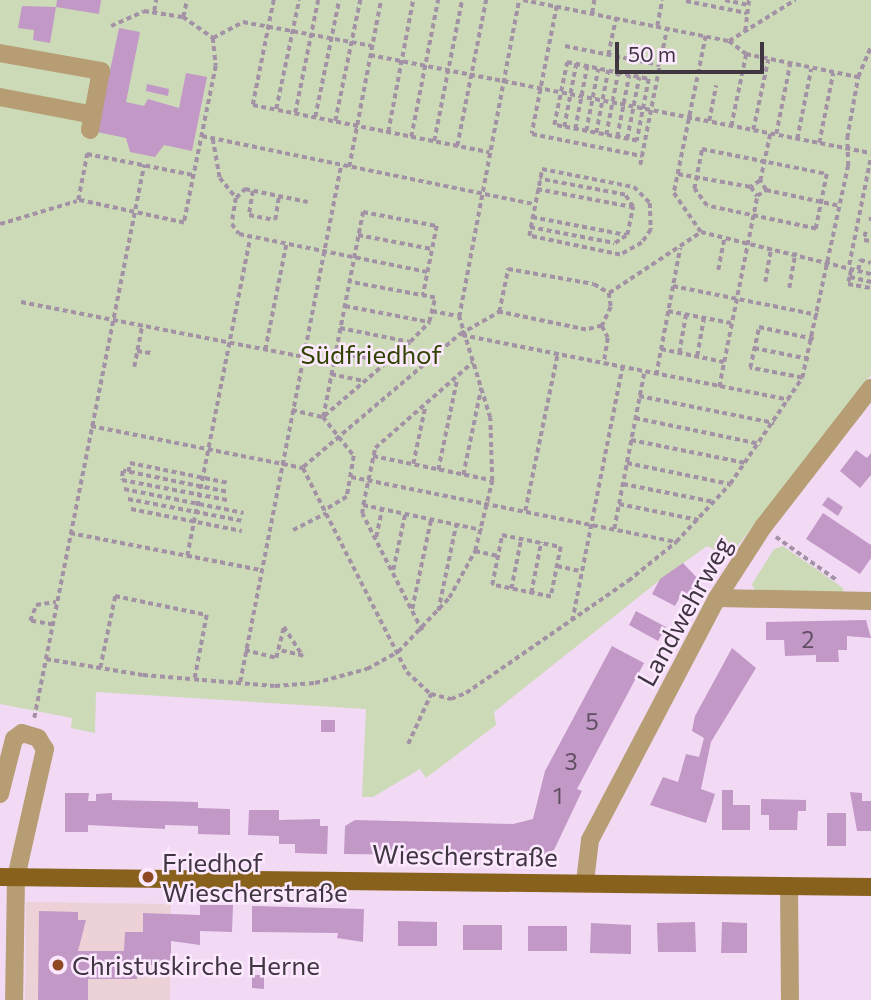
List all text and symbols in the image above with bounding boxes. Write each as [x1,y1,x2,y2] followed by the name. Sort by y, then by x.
[619,28,768,72] scale bar
[628,41,676,66] text: 50 m
[300,338,442,370] park label: Südfriedhof
[630,531,738,691] street label: Landwehrweg
[802,625,814,653] house number: 2
[585,707,599,735] house number: 5
[564,747,578,775] house number: 3
[553,781,563,809] house number: 1
[372,838,558,872] street label: Wiescherstraße
[162,846,348,908] place label: Friedhof Wiescherstraße
[140,869,156,885] marker: Friedhof Wiescherstraße
[72,949,320,981] place label: Christuskirche Herne
[50,957,66,973] marker: Christuskirche Herne

